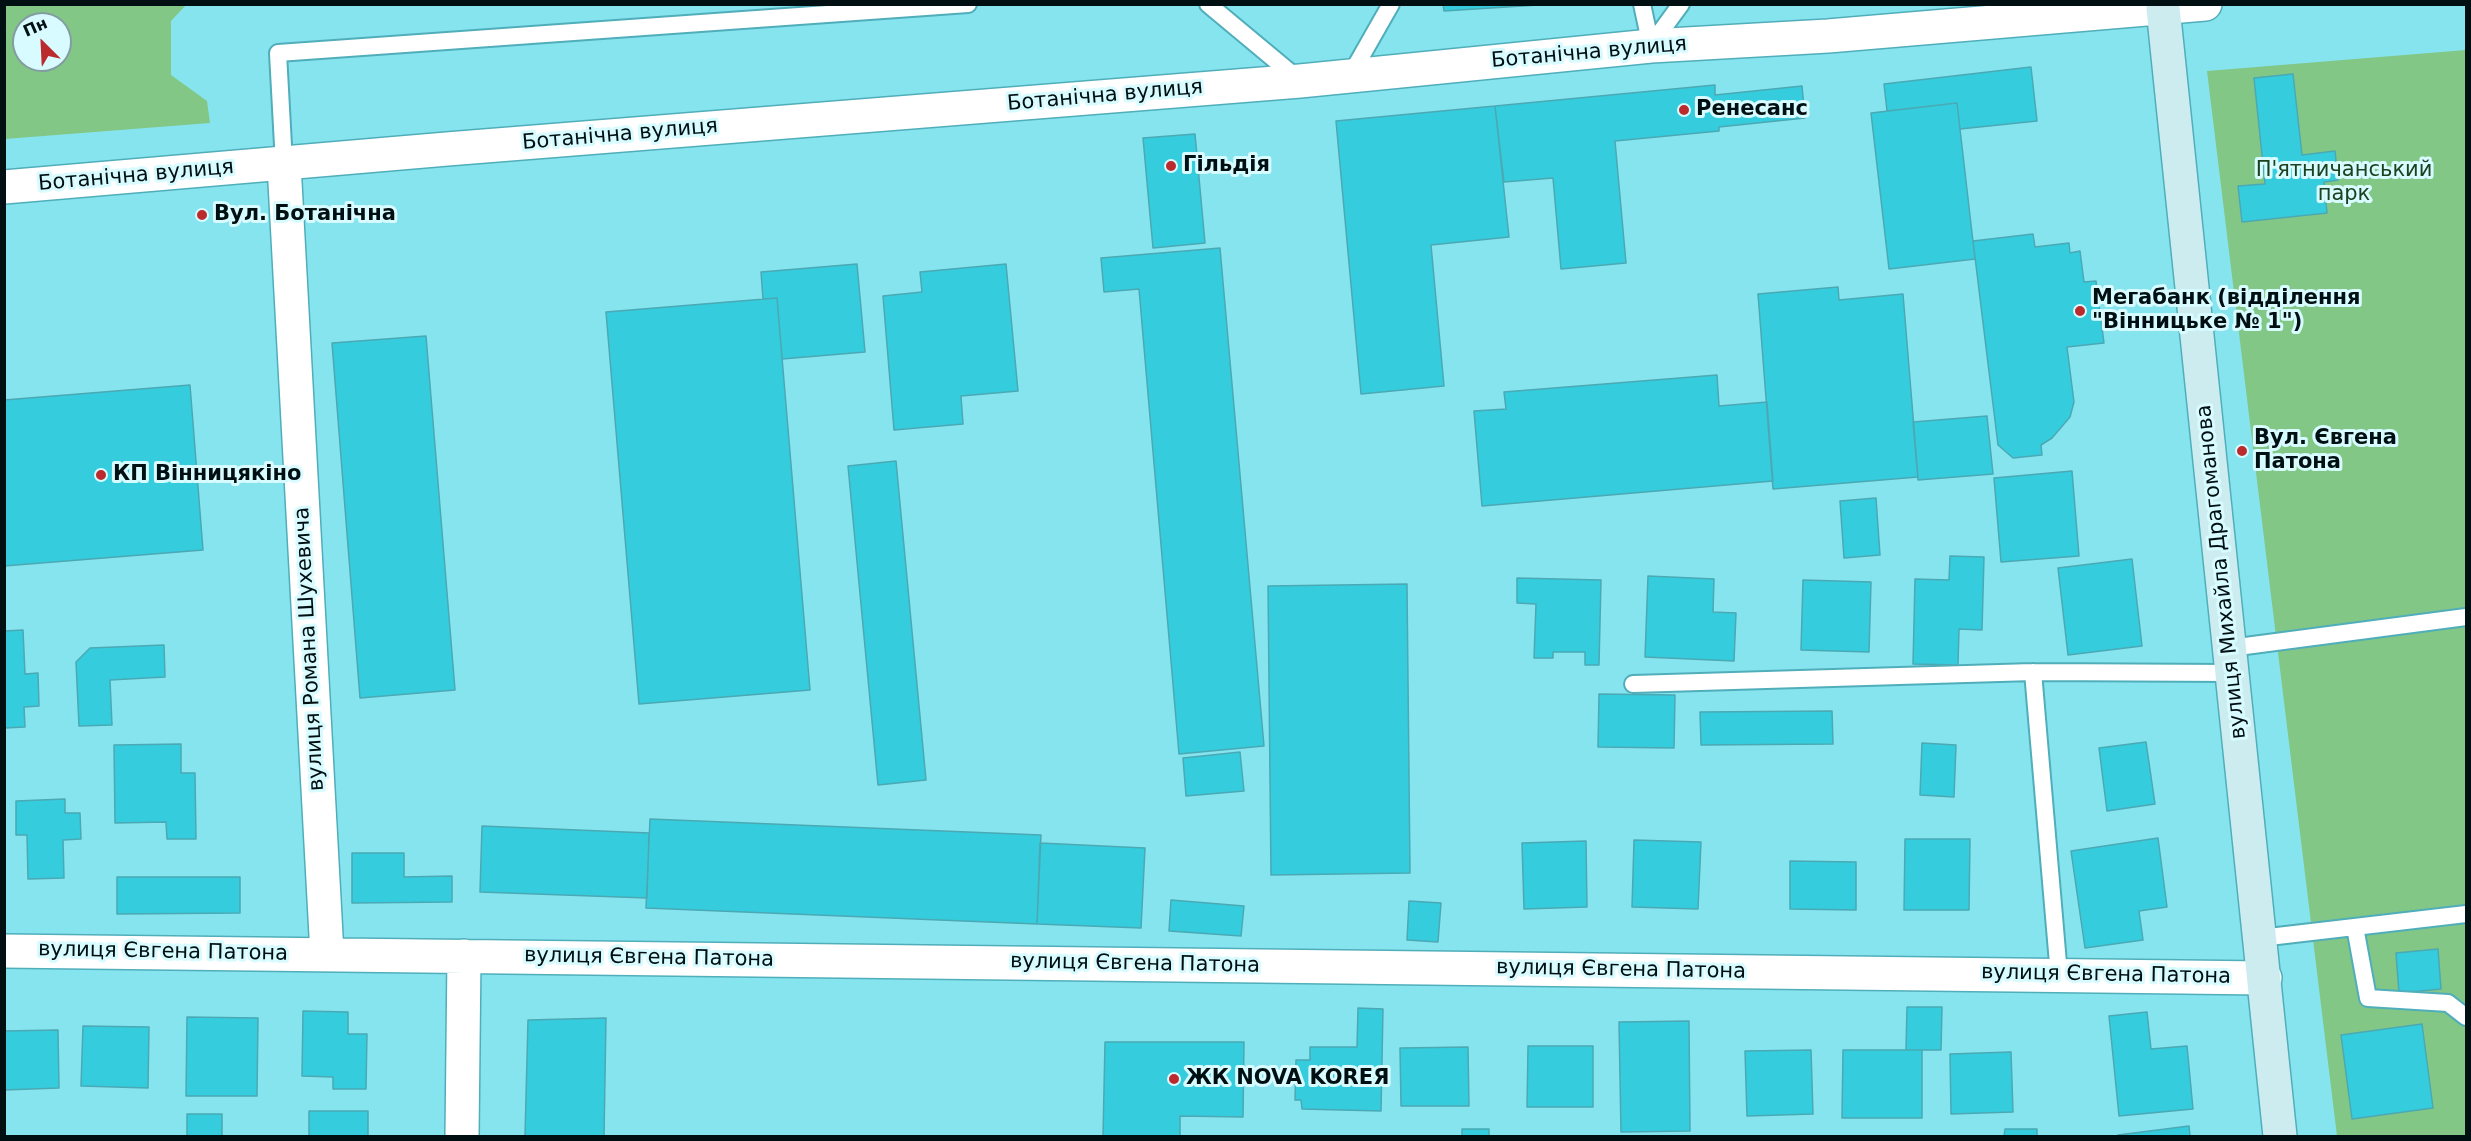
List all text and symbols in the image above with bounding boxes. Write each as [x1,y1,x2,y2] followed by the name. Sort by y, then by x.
[12,12,72,72] north arrow
[20,13,50,41] text: Пн
[1490,32,1688,74] street label: Ботанічна вулиця
[1006,75,1204,117] street label: Ботанічна вулиця
[1696,97,1808,123] place label: Ренесанс
[1677,103,1691,117] marker: Ренесанс
[521,114,719,156] street label: Ботанічна вулиця
[1183,153,1270,179] place label: Гільдія
[37,155,235,197] street label: Ботанічна вулиця
[2256,158,2432,208] park label: П'ятничанський парк
[1164,159,1178,173] marker: Гільдія
[214,202,396,228] place label: Вул. Ботанічна
[195,208,209,222] marker: Вул. Ботанічна
[2092,286,2361,336] place label: Мегабанк (відділення "Вінницьке № 1")
[2073,304,2087,318] marker: Мегабанк (відділення "Вінницьке № 1")
[2192,404,2252,740] street label: вулиця Михайла Драгоманова
[2254,426,2397,476] place label: Вул. Євгена Патона
[2235,444,2249,458] marker: Вул. Євгена Патона
[113,462,301,488] place label: КП Вінницякіно
[94,468,108,482] marker: КП Вінницякіно
[290,506,330,792] street label: вулиця Романа Шухевича
[38,937,288,967] street label: вулиця Євгена Патона
[524,943,774,973] street label: вулиця Євгена Патона
[1010,949,1260,979] street label: вулиця Євгена Патона
[1496,955,1746,985] street label: вулиця Євгена Патона
[1981,960,2231,990] street label: вулиця Євгена Патона
[1186,1066,1389,1092] place label: ЖК NOVA KOREЯ
[1167,1072,1181,1086] marker: ЖК NOVA KOREЯ

